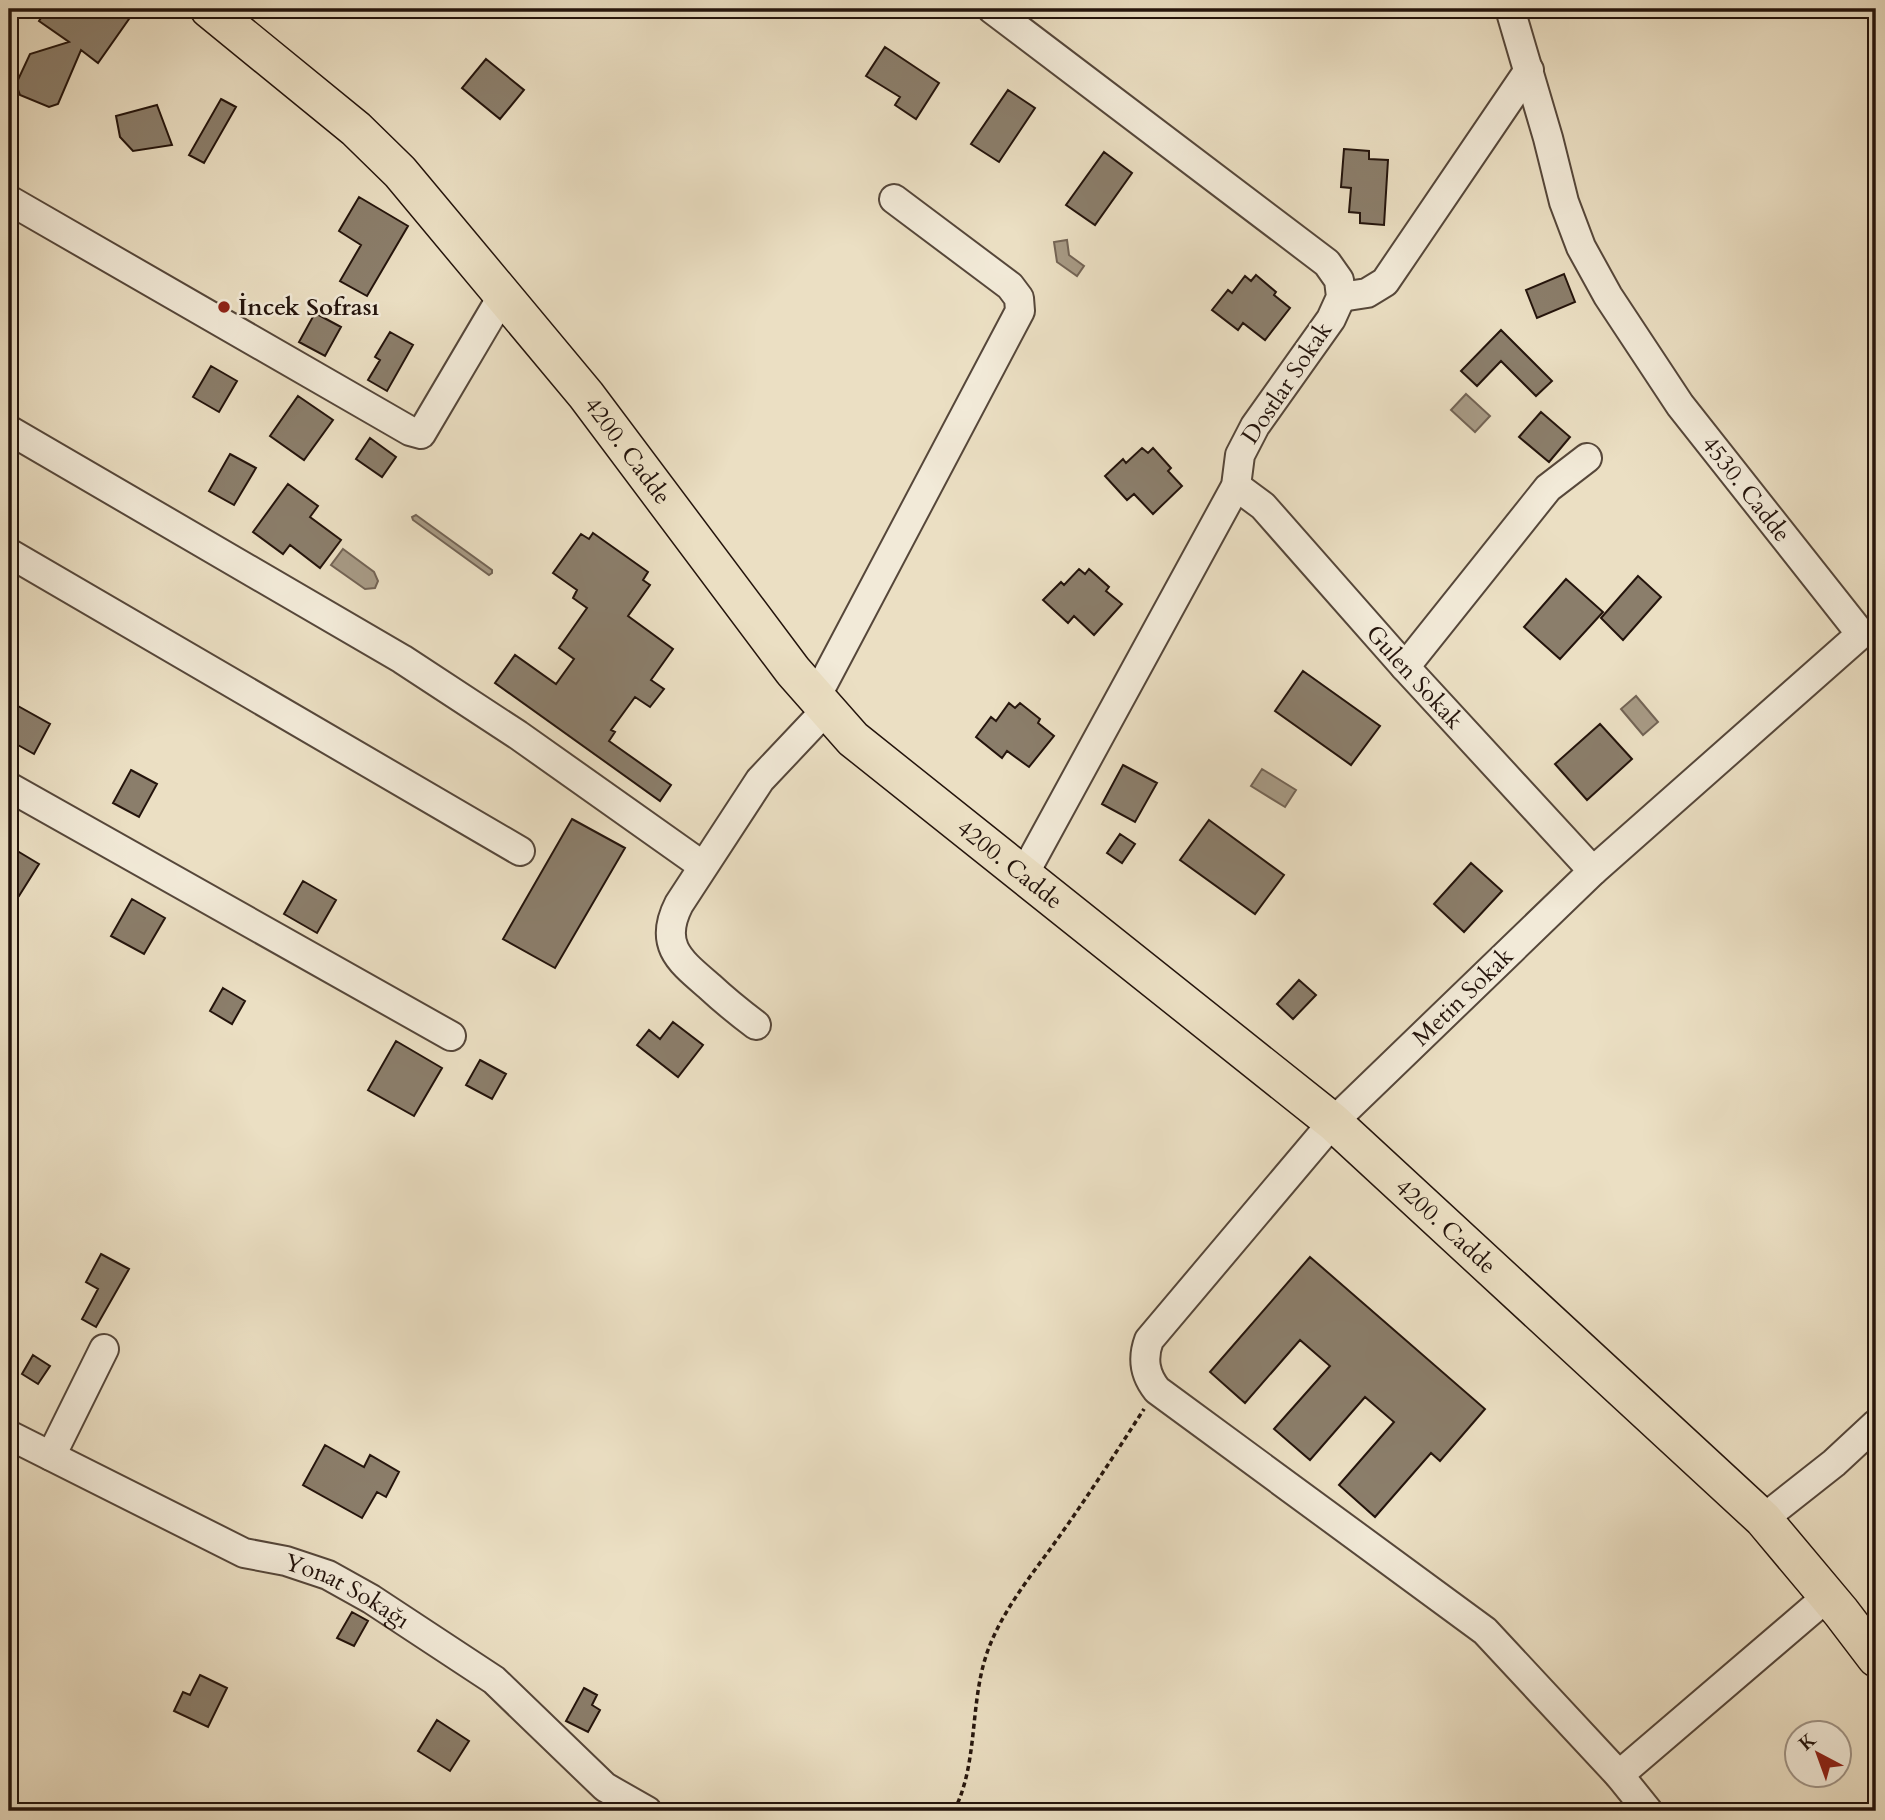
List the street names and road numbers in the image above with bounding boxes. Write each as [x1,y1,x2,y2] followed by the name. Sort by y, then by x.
[1234,315,1340,451] street label: Dostlar Sokak
[576,390,679,511] street label: 4200. Cadde
[1694,429,1799,549] street label: 4530. Cadde
[1359,617,1471,736] street label: Gulen Sokak
[950,812,1070,917] street label: 4200. Cadde
[1405,940,1521,1054] street label: Metin Sokak
[1388,1171,1504,1281] street label: 4200. Cadde
[280,1545,417,1637] street label: Yonat Sokağı

